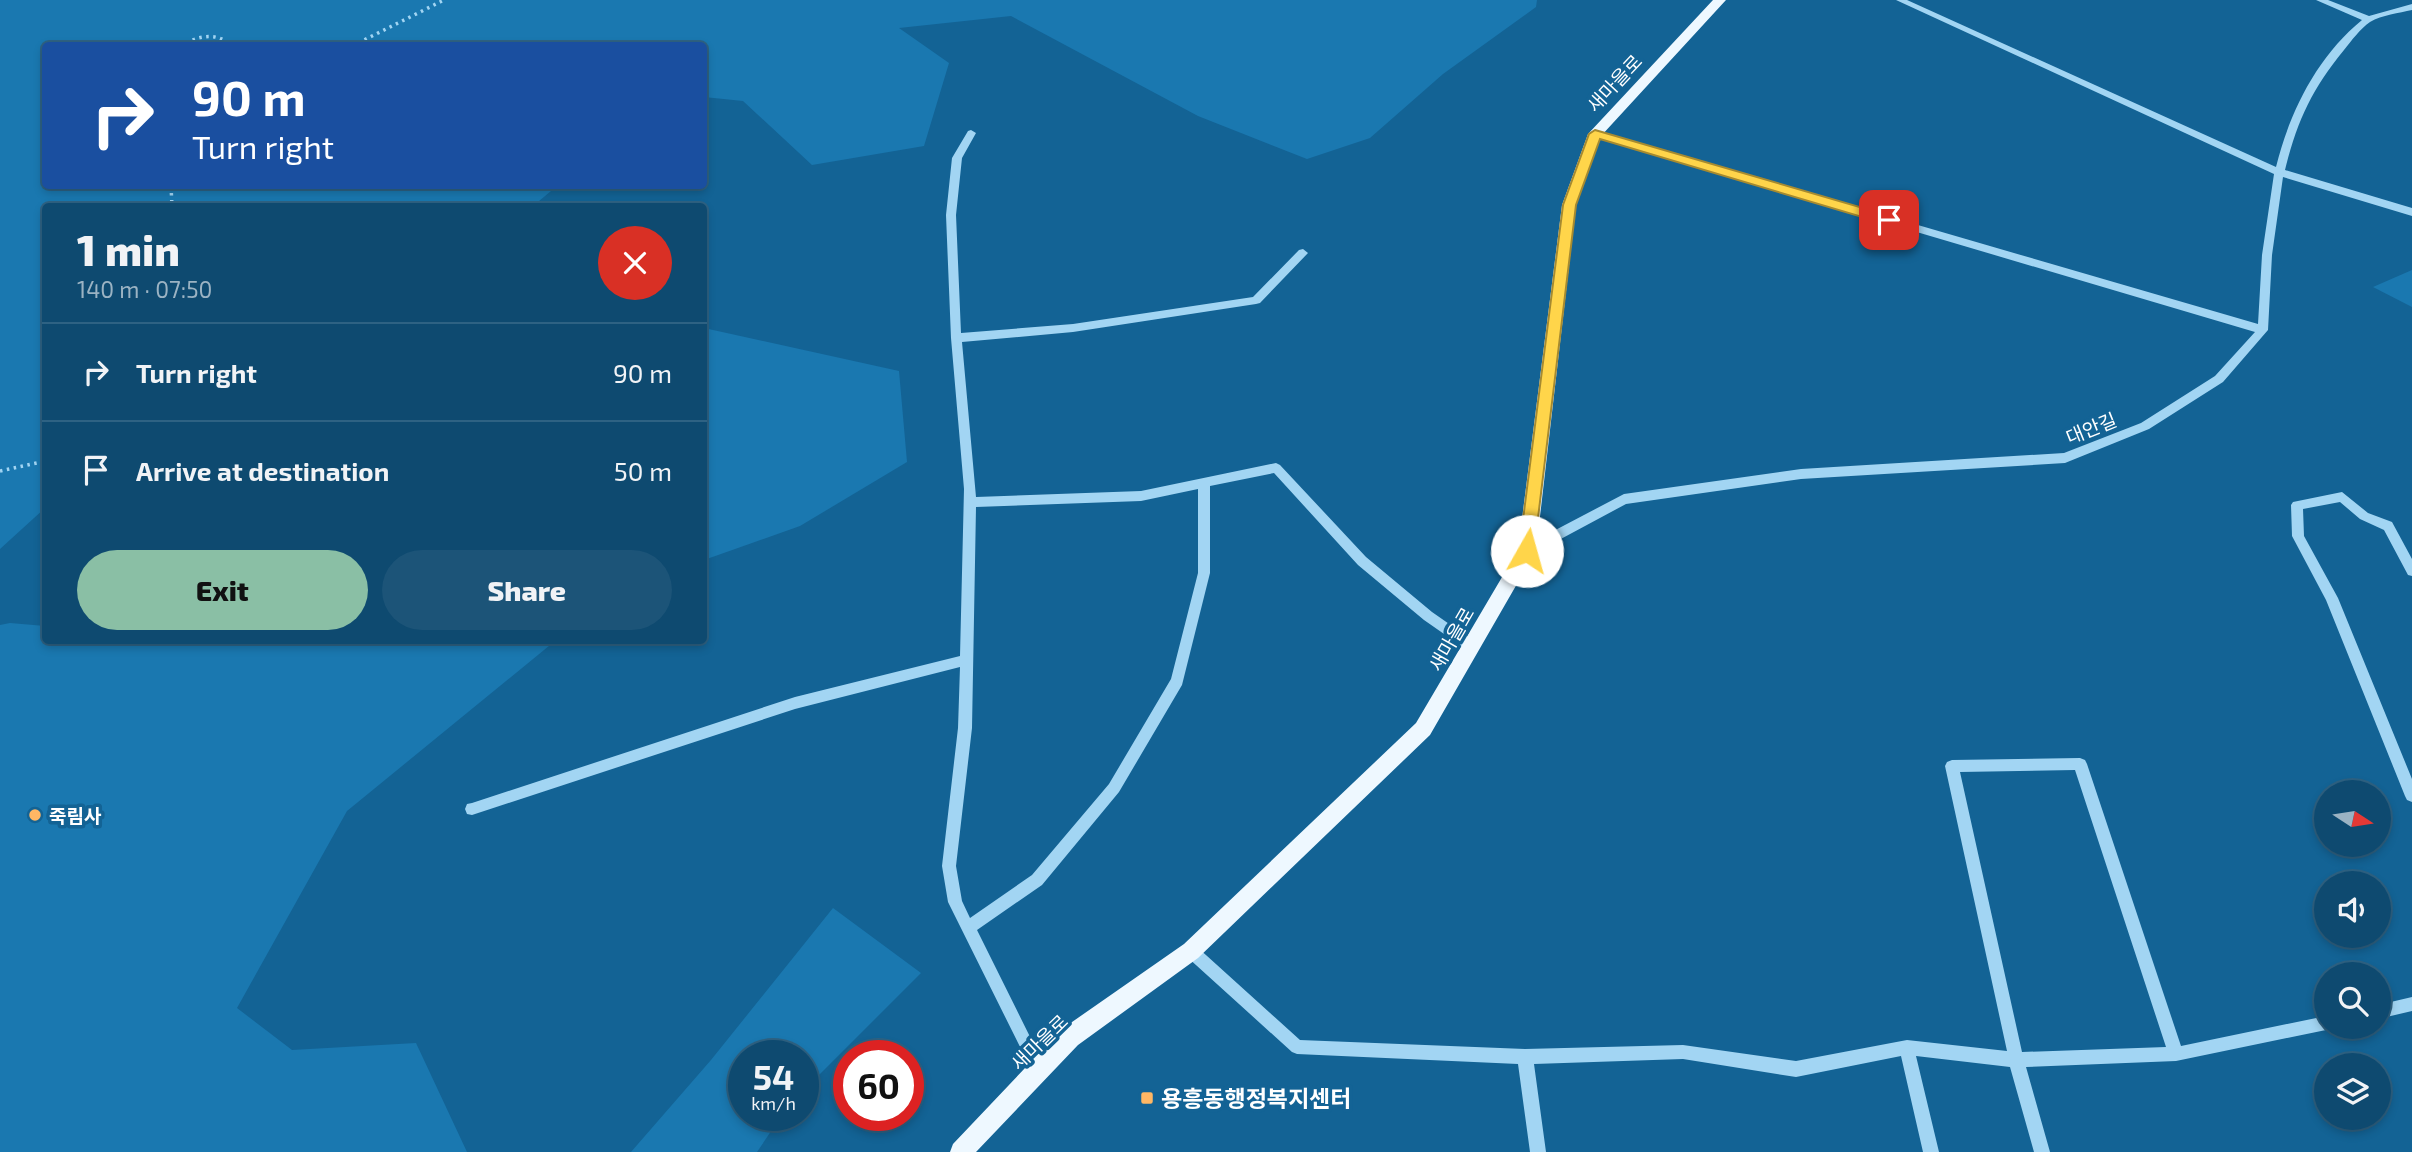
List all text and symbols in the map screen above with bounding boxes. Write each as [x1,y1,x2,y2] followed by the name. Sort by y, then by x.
[1582,50,1646,116] street label: 새마을로
[192,67,306,126] text: 90 m
[77,70,168,161] icon: right
[192,127,334,165] text: Turn right
[1859,190,1919,250] pin
[1870,201,1908,239] icon: arrive
[77,224,180,274] text: 1 min
[598,226,672,300] button: close
[77,275,212,303] text: 140 m · 07:50
[77,353,115,391] icon: right
[136,357,257,388] text: Turn right
[613,357,672,388] text: 90 m
[2062,408,2120,448] street label: 대안길
[77,451,115,489] icon: arrive
[136,455,389,486] text: Arrive at destination
[614,455,672,486] text: 50 m
[1490,514,1564,588] position arrow
[77,550,368,630] button: Exit
[382,550,672,630] button: Share
[1424,603,1478,675] street label: 새마을로
[2314,780,2390,858] north arrow
[2314,780,2391,1130] map controls
[49,804,102,827] place label: 죽림사
[27,807,43,823] marker: 죽림사
[2314,871,2391,948] button: sound
[2314,962,2391,1039] button: search
[1006,1009,1072,1075] street label: 새마을로
[833,1040,924,1131] speed limit sign: 60
[2314,1053,2391,1130] button: layers
[753,1055,794,1097] text: 54
[1161,1084,1351,1112] place label: 용흥동행정복지센터
[1139,1090,1155,1106] marker: 용흥동행정복지센터
[751,1092,796,1114] text: km/h

